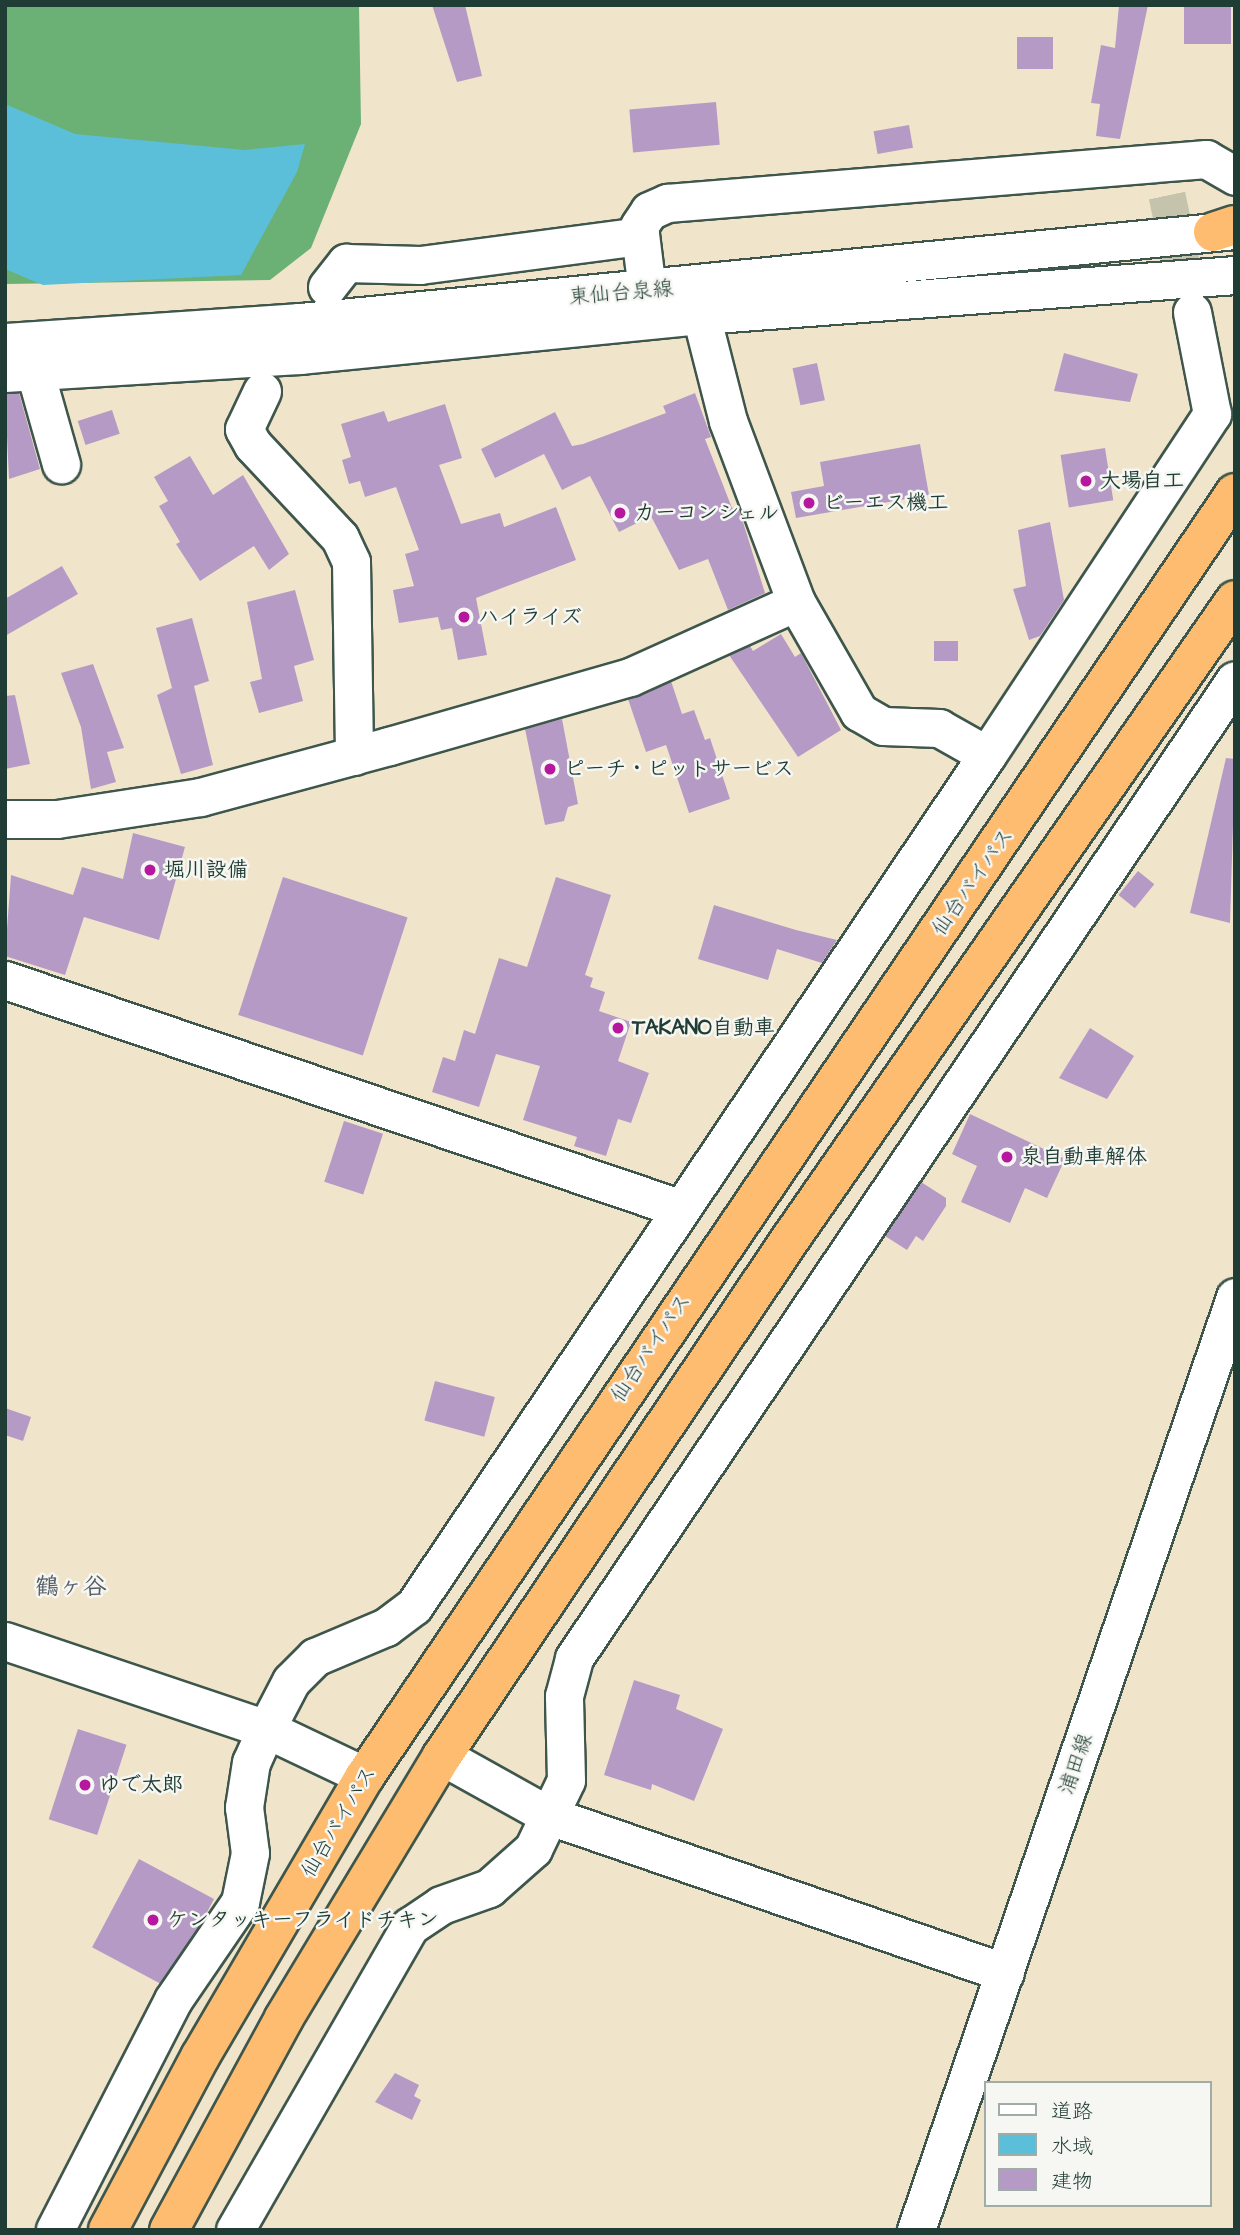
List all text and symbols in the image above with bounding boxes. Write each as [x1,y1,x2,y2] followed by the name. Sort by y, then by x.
[568,276,674,310] street label: 東仙台泉線
[1100,468,1184,494] place label: 大場自工
[1078,473,1094,489] marker: 大場自工
[823,490,948,516] place label: ビーエス機工
[801,495,817,511] marker: ビーエス機工
[634,500,781,526] place label: カーコンシェル
[612,505,628,521] marker: カーコンシェル
[478,604,583,630] place label: ハイライズ
[456,609,472,625] marker: ハイライズ
[564,756,794,782] place label: ピーチ・ピットサービス
[542,761,558,777] marker: ピーチ・ピットサービス
[927,823,1019,941] street label: 仙台バイパス
[164,857,248,883] place label: 堀川設備
[142,862,158,878] marker: 堀川設備
[632,1015,775,1041] place label: TAKANO自動車
[610,1020,626,1036] marker: TAKANO自動車
[1021,1144,1147,1170] place label: 泉自動車解体
[999,1149,1015,1165] marker: 泉自動車解体
[605,1289,697,1407] street label: 仙台バイパス
[35,1574,107,1602] district label: 鶴ヶ谷
[1054,1730,1098,1798] street label: 浦田線
[296,1762,382,1882] street label: 仙台バイパス
[99,1772,183,1798] place label: ゆで太郎
[77,1777,93,1793] marker: ゆで太郎
[167,1907,440,1933] place label: ケンタッキーフライドチキン
[145,1912,161,1928] marker: ケンタッキーフライドチキン
[984,2081,1212,2207] legend
[1051,2097,1093,2126] text: 道路
[1051,2132,1093,2161] text: 水域
[1051,2167,1093,2196] text: 建物

